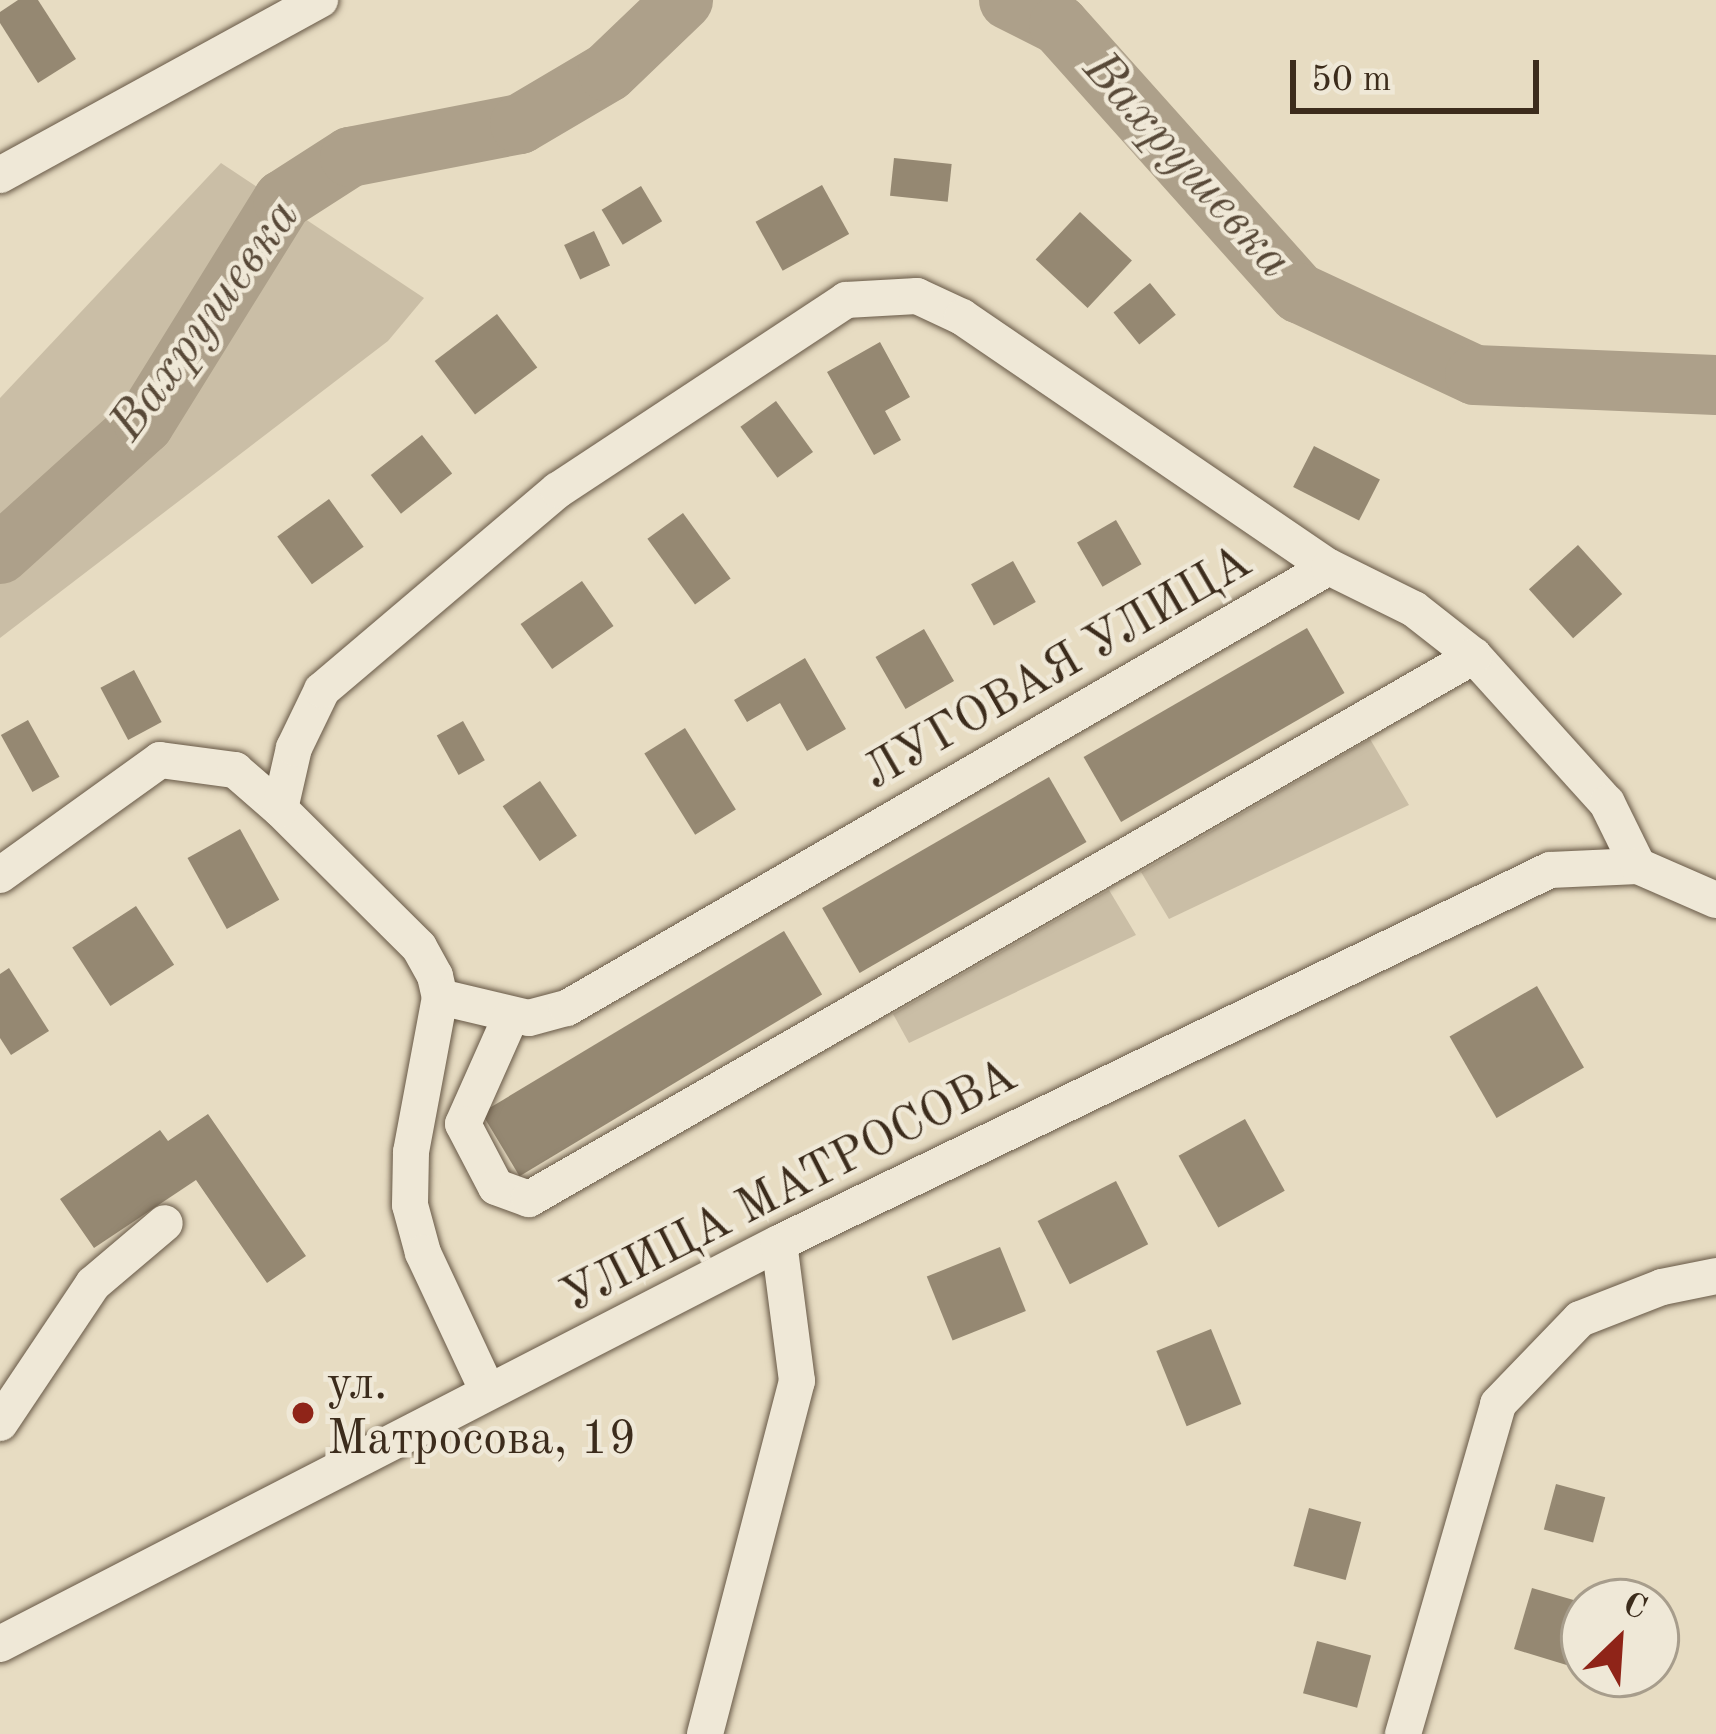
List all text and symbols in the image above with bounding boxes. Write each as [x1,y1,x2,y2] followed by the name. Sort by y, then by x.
[1296,36,1545,110] scale bar
[1068,40,1304,292] water label: Вахрушевка
[1311,63,1391,99] text: 50 m
[98,188,314,454] water label: Вахрушевка
[854,534,1262,804] street label: ЛУГОВАЯ УЛИЦА
[553,1048,1027,1328] street label: УЛИЦА МАТРОСОВА
[327,1356,636,1469] place label: ул. Матросова, 19
[290,1400,316,1426] marker: ул. Матросова, 19
[1560,1578,1680,1698] north arrow
[1617,1588,1651,1627] text: С

